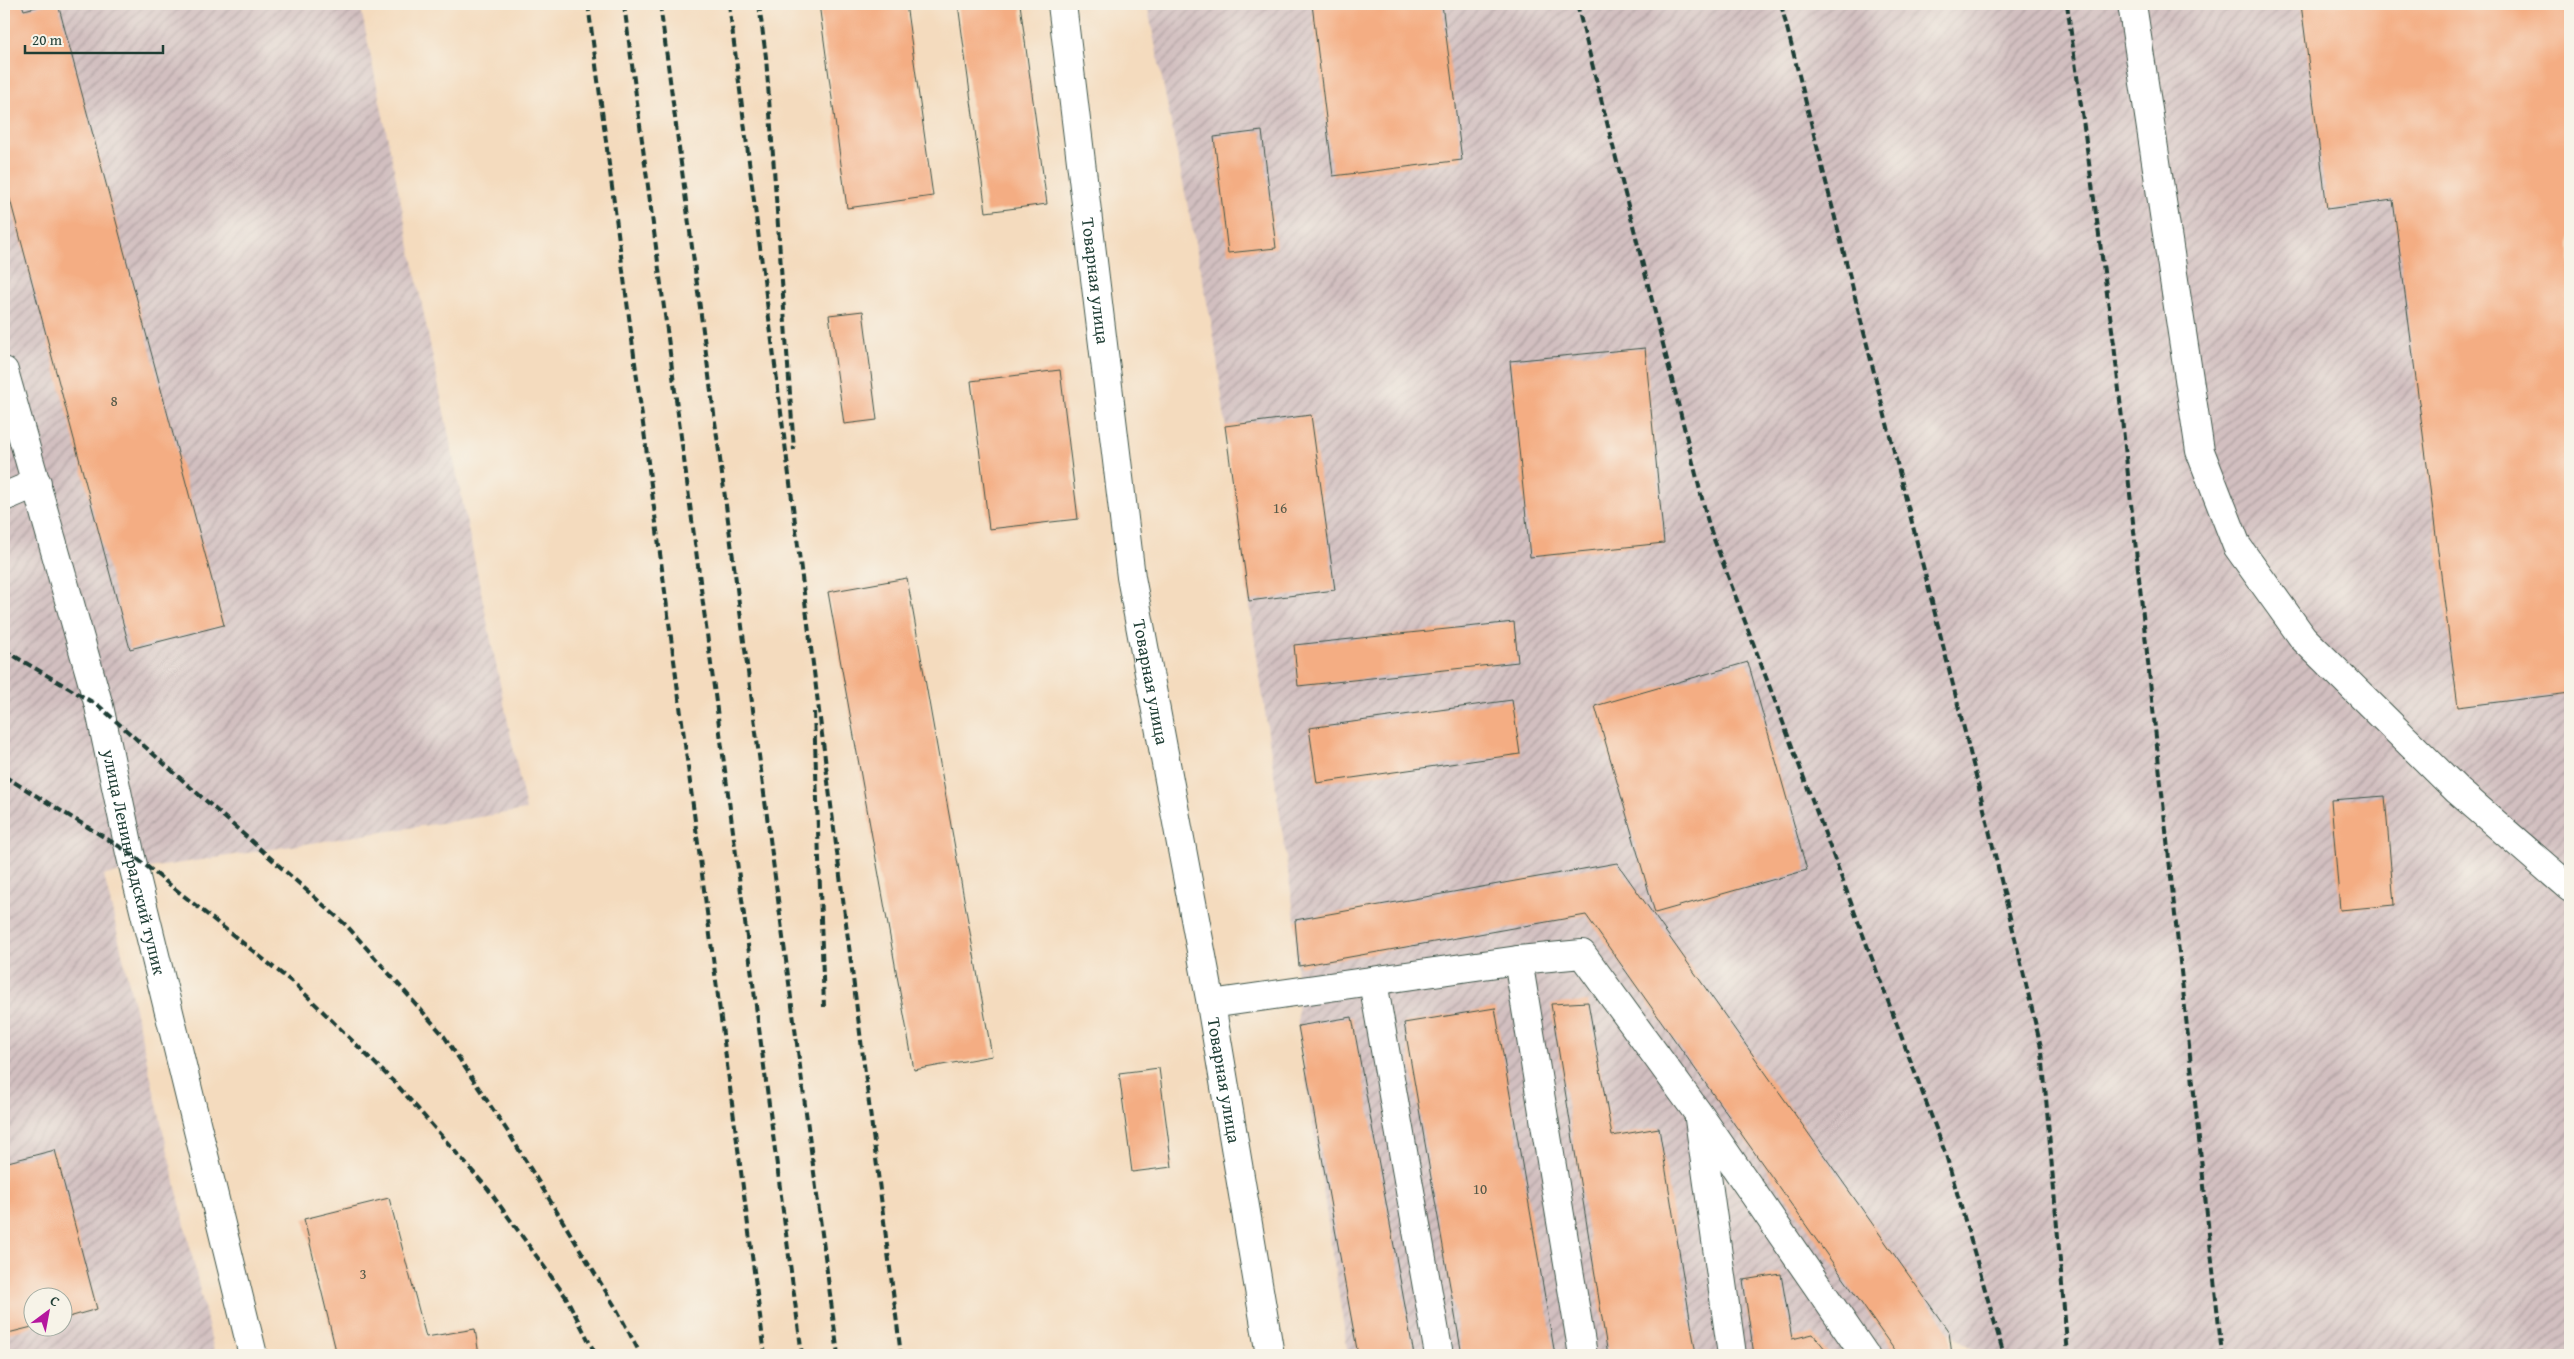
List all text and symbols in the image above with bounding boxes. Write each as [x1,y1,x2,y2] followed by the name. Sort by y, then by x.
[25,22,162,54] scale bar
[32,29,63,50] text: 20 m
[1075,216,1117,346] street label: Товарная улица
[110,390,118,411] house number: 8
[1273,497,1287,518] house number: 16
[1126,617,1176,747] street label: Товарная улица
[95,746,173,978] street label: улица Ленинградский тупик
[1200,1015,1248,1146] street label: Товарная улица
[1473,1178,1487,1199] house number: 10
[359,1263,367,1284] house number: 3
[22,1286,72,1336] north arrow
[46,1290,64,1312] text: С

